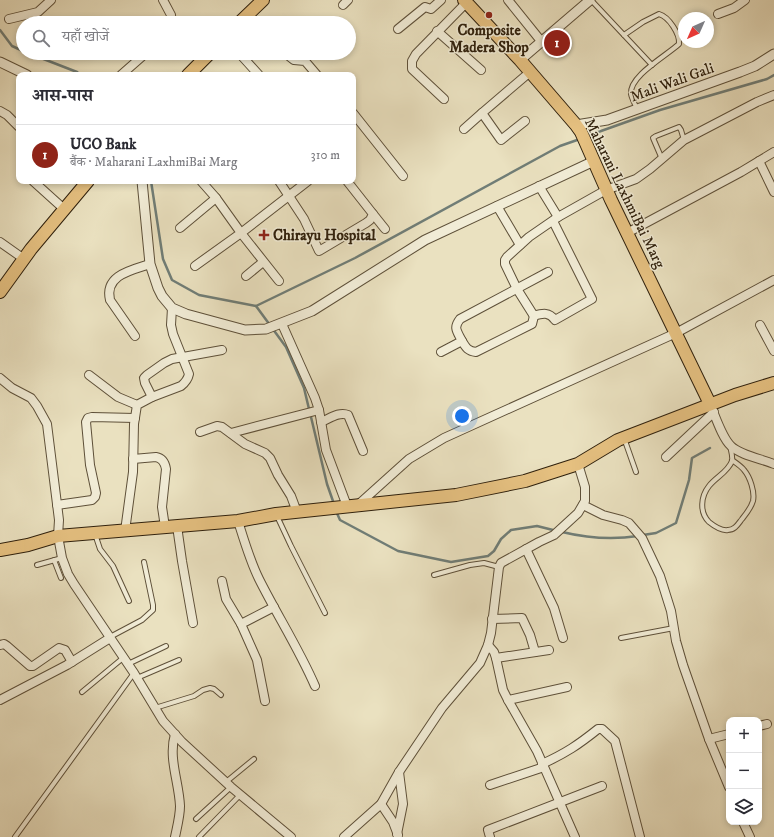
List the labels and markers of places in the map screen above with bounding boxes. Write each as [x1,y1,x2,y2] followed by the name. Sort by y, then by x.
[484,10,494,20] marker: Composite Madera Shop
[449,21,529,57] place label: Composite Madera Shop
[544,28,570,58] pin: 1
[273,226,376,245] place label: Chirayu Hospital
[258,229,270,241] marker: Chirayu Hospital

